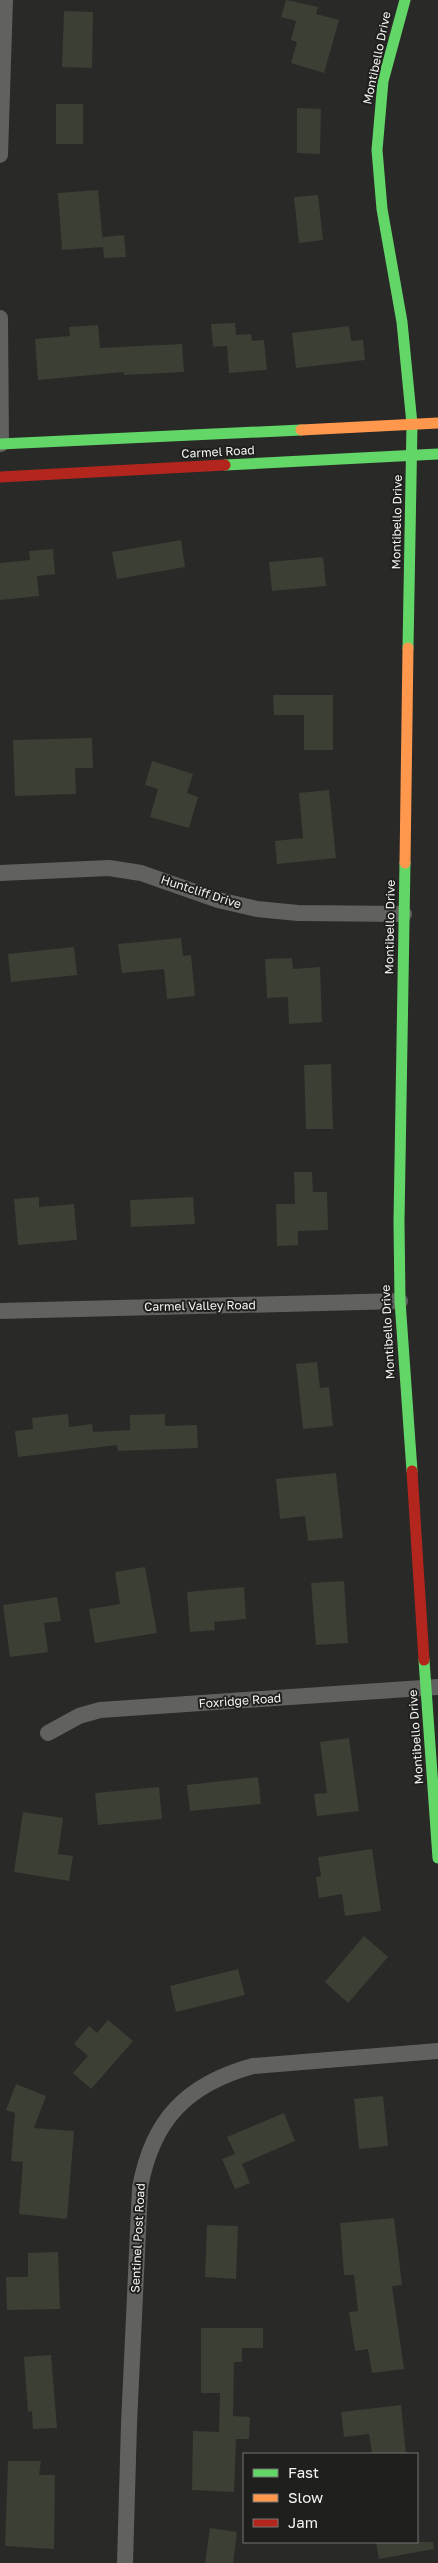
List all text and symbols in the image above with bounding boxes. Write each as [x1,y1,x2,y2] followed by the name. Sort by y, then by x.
[359,10,394,106] street label: Montibello Drive
[181,442,255,461] street label: Carmel Road
[388,475,405,569] street label: Montibello Drive
[159,871,243,912] street label: Huntcliff Drive
[381,880,398,974] street label: Montibello Drive
[378,1284,397,1380] street label: Montibello Drive
[144,1297,256,1314] street label: Carmel Valley Road
[405,1689,426,1785] street label: Montibello Drive
[198,1690,282,1711] street label: Foxridge Road
[127,2183,148,2293] street label: Sentinel Post Road
[243,2453,418,2543] legend
[288,2463,319,2481] text: Fast
[288,2488,323,2506] text: Slow
[288,2513,318,2531] text: Jam

